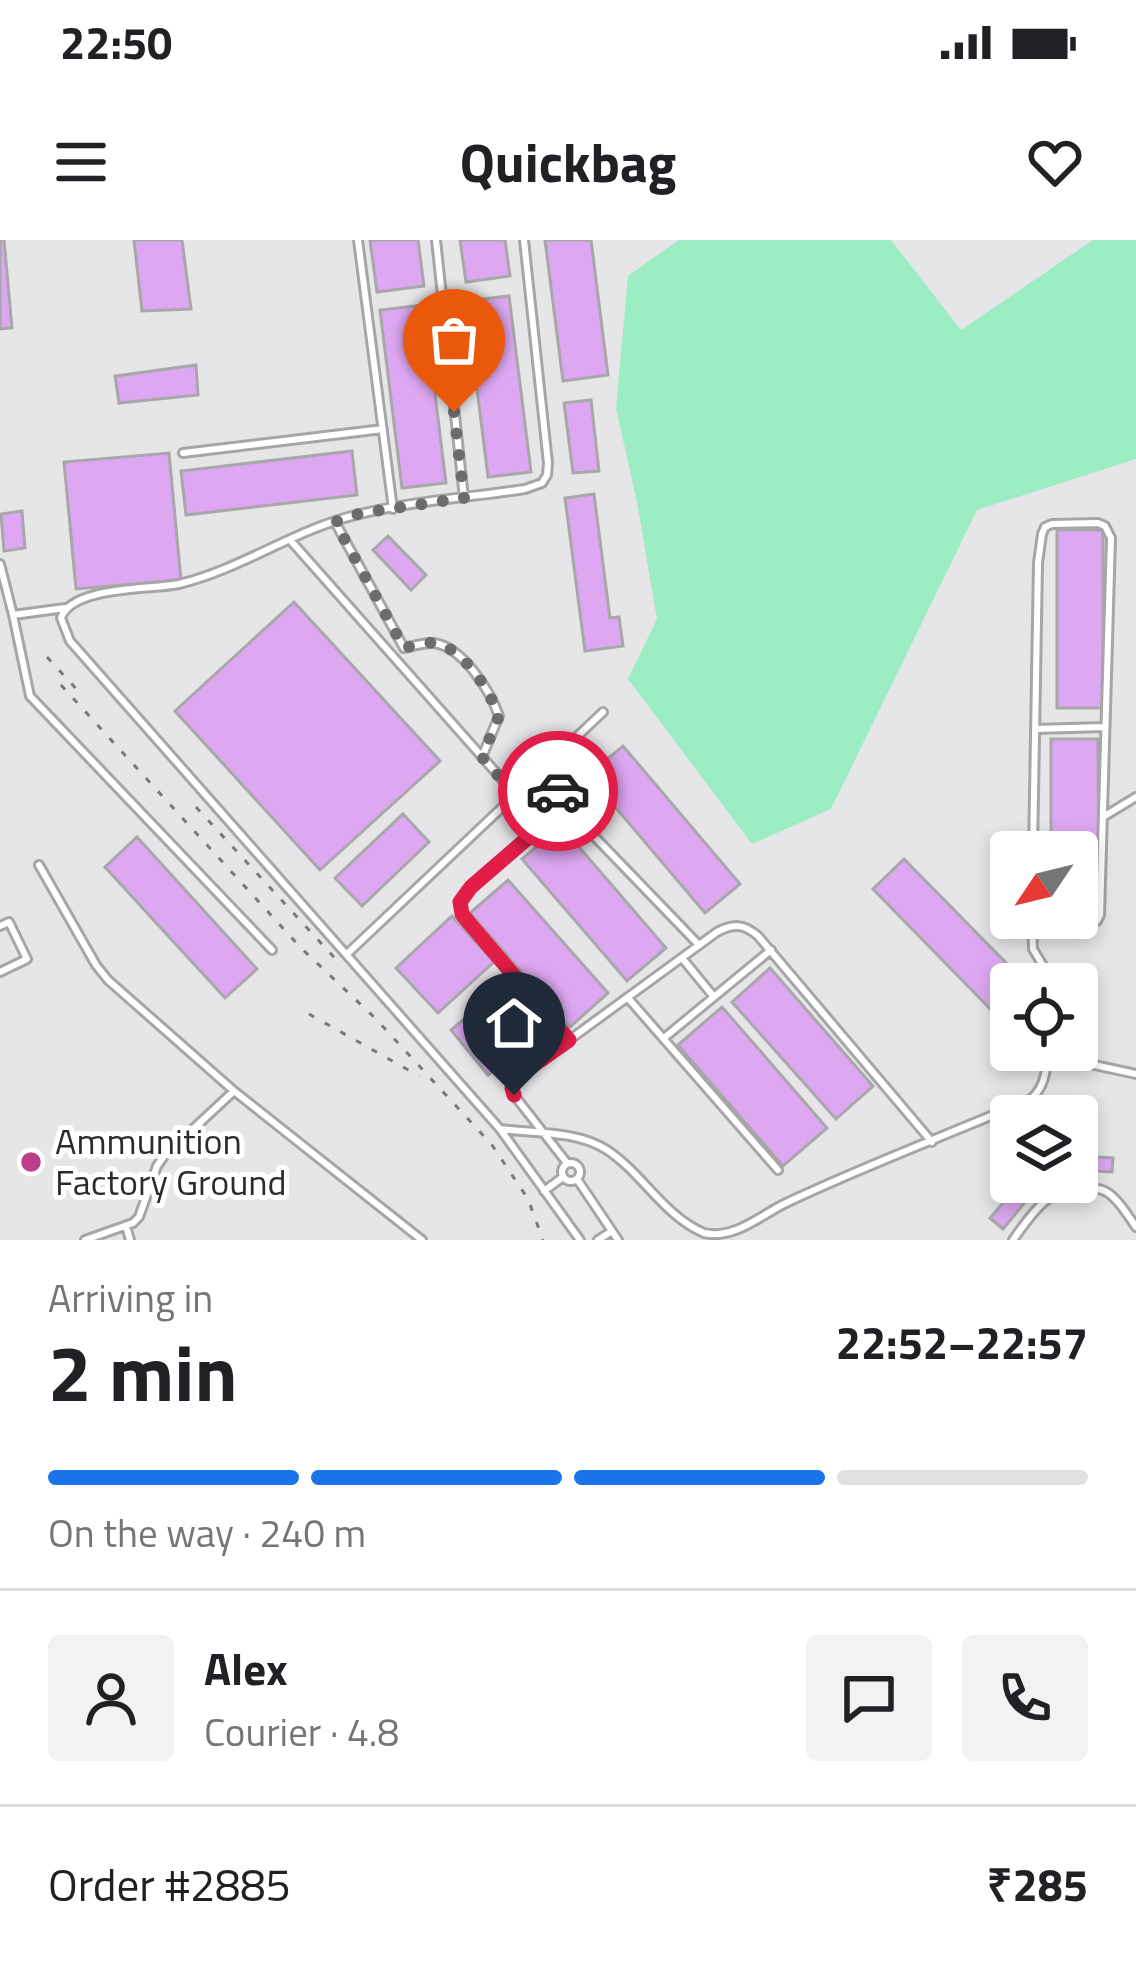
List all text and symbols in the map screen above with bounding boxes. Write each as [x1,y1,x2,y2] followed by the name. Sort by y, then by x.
[60,8,172,76] text: 22:50
[460,121,676,203] text: Quickbag
[48,129,114,195] icon: menu
[1022,129,1088,195] icon: heart
[403,289,505,412] pin
[421,307,487,373] icon: bag
[498,731,618,851] courier
[525,758,591,824] icon: car
[990,831,1098,939] north arrow
[990,831,1098,1203] map controls
[990,963,1098,1071] button: locate
[463,972,565,1095] pin
[481,990,547,1056] icon: home
[990,1095,1098,1203] button: layers
[55,1113,287,1209] place label: Ammunition Factory Ground
[18,1149,44,1175] marker: Ammunition Factory Ground
[48,1268,213,1327] text: Arriving in
[836,1308,1088,1376] text: 22:52–22:57
[48,1313,238,1431] text: 2 min
[48,1503,366,1562] text: On the way · 240 m
[204,1634,288,1702] text: Alex
[48,1635,174,1761] button: person
[806,1635,932,1761] button: chat
[962,1635,1088,1761] button: phone
[204,1702,399,1761] text: Courier · 4.8
[48,1850,291,1918] text: Order #2885
[987,1850,1088,1918] text: ₹285

